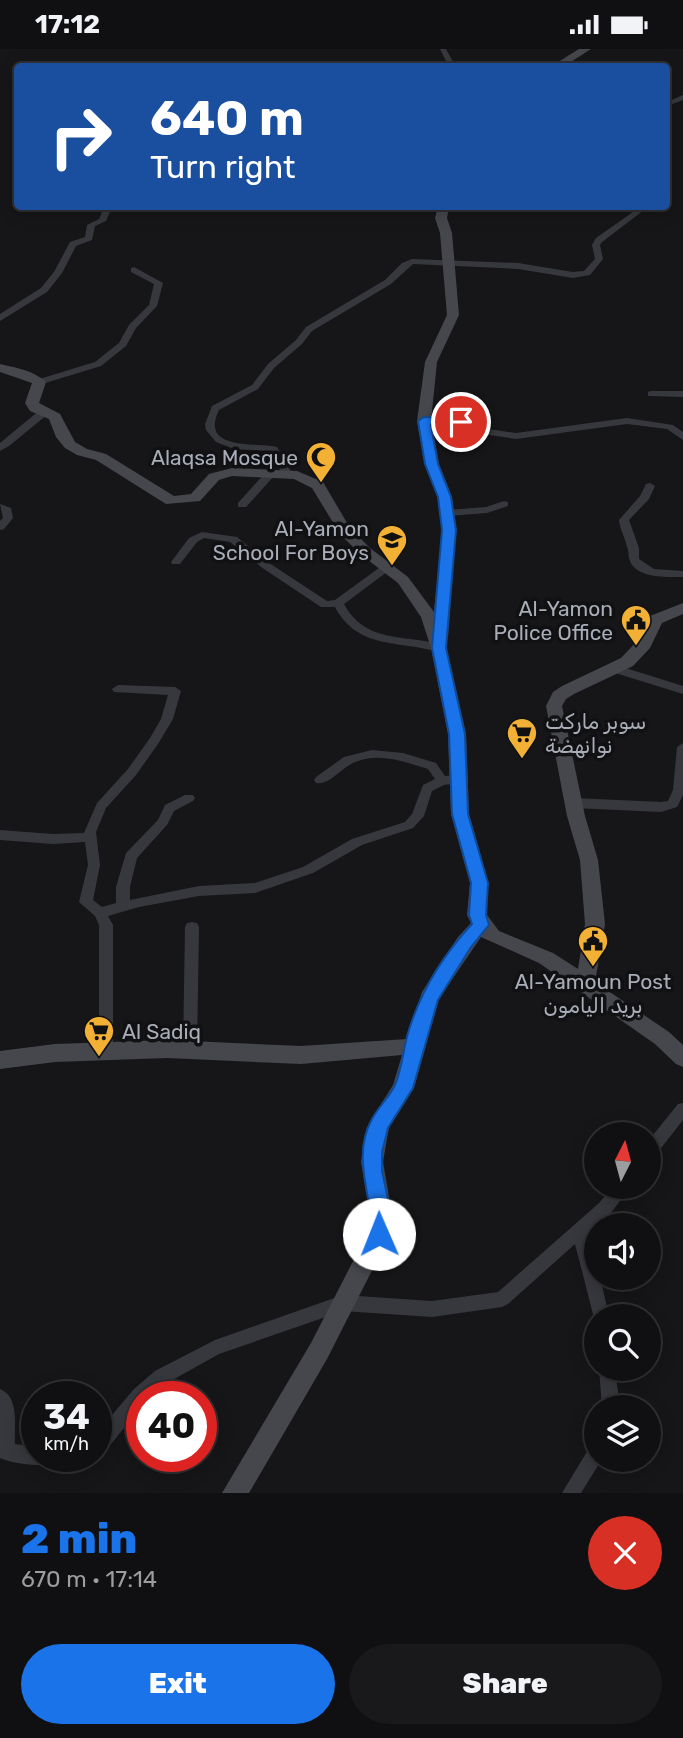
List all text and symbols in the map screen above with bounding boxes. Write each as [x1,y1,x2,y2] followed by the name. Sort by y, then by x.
[35,9,100,40] text: 17:12
[150,89,304,147] text: 640 m
[35,91,126,182] icon: right
[150,148,295,186] text: Turn right
[431,392,491,452] pin
[442,403,480,441] icon: arrive
[304,440,338,484] mosque icon: Alaqsa Mosque
[151,445,298,470] place label: Alaqsa Mosque
[213,516,369,565] place label: Al-Yamon School For Boys
[375,523,409,567] school or university icon: Al-Yamon School For Boys
[493,596,613,645] place label: Al-Yamon Police Office
[619,603,653,647] public building icon: Al-Yamon Police Office
[545,709,646,758] place label: سوبر ماركت نوانهضة
[505,716,539,760] supermarket icon: سوبر ماركت نوانهضة
[576,924,610,968] public building icon: Al-Yamoun Post بريد اليامون
[515,969,671,1018] place label: Al-Yamoun Post بريد اليامون
[82,1014,116,1058] supermarket icon: Al Sadiq
[122,1019,201,1044] place label: Al Sadiq
[584,1122,662,1199] north arrow
[584,1122,661,1472] map controls
[342,1197,416,1271] position arrow
[584,1213,661,1290] button: sound
[584,1304,661,1381] button: search
[126,1381,217,1472] speed limit sign: 40
[584,1395,661,1472] button: layers
[43,1396,90,1438] text: 34
[44,1433,89,1455] text: km/h
[21,1514,137,1564] text: 2 min
[588,1516,662,1590] button: close
[21,1565,157,1593] text: 670 m · 17:14
[21,1644,335,1724] button: Exit
[349,1644,662,1724] button: Share

